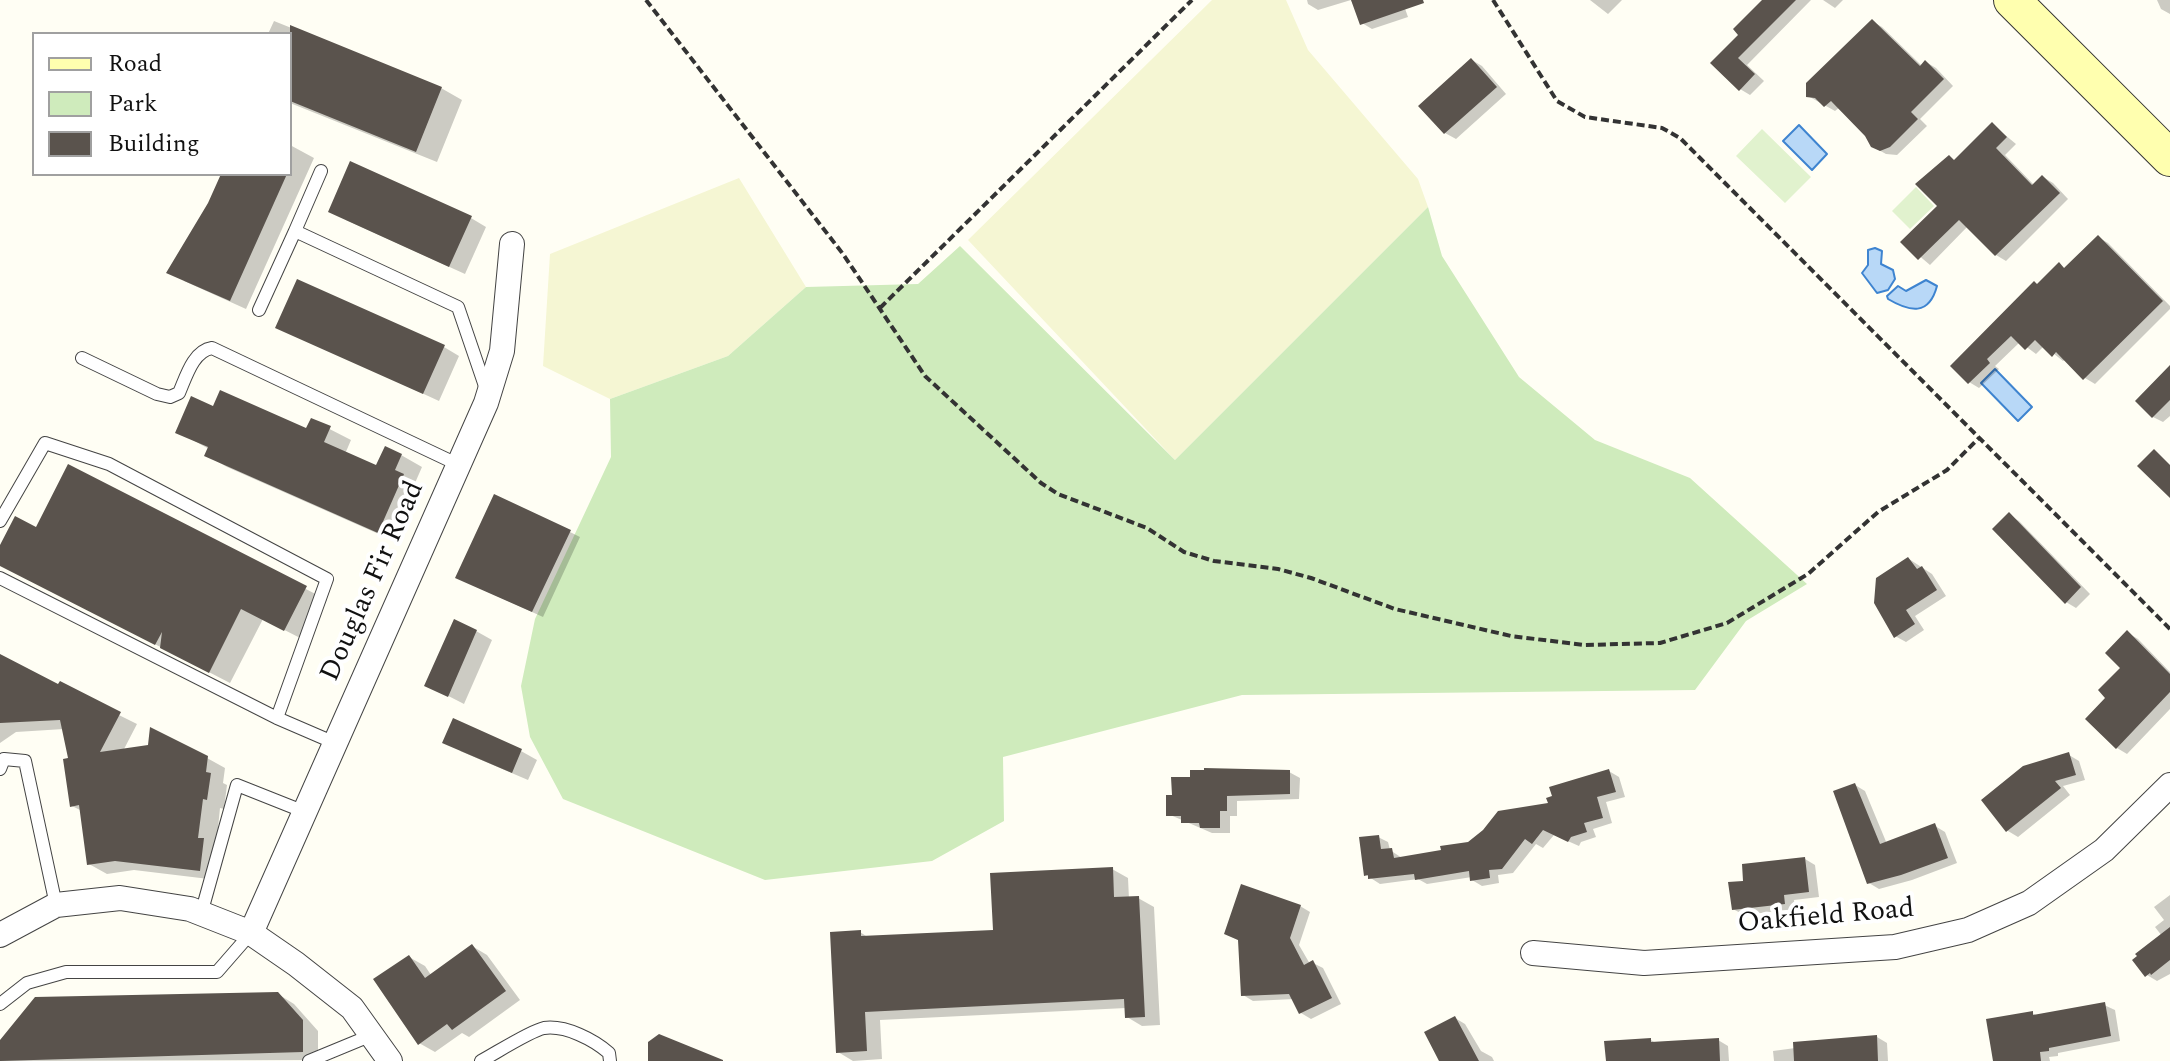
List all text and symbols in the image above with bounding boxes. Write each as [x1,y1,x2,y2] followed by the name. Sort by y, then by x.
[32,32,292,176] legend
[108,46,162,82] text: Road
[108,86,158,122] text: Park
[108,126,200,162] text: Building
[315,477,433,687] street label: Douglas Fir Road
[1736,894,1916,942] street label: Oakfield Road

